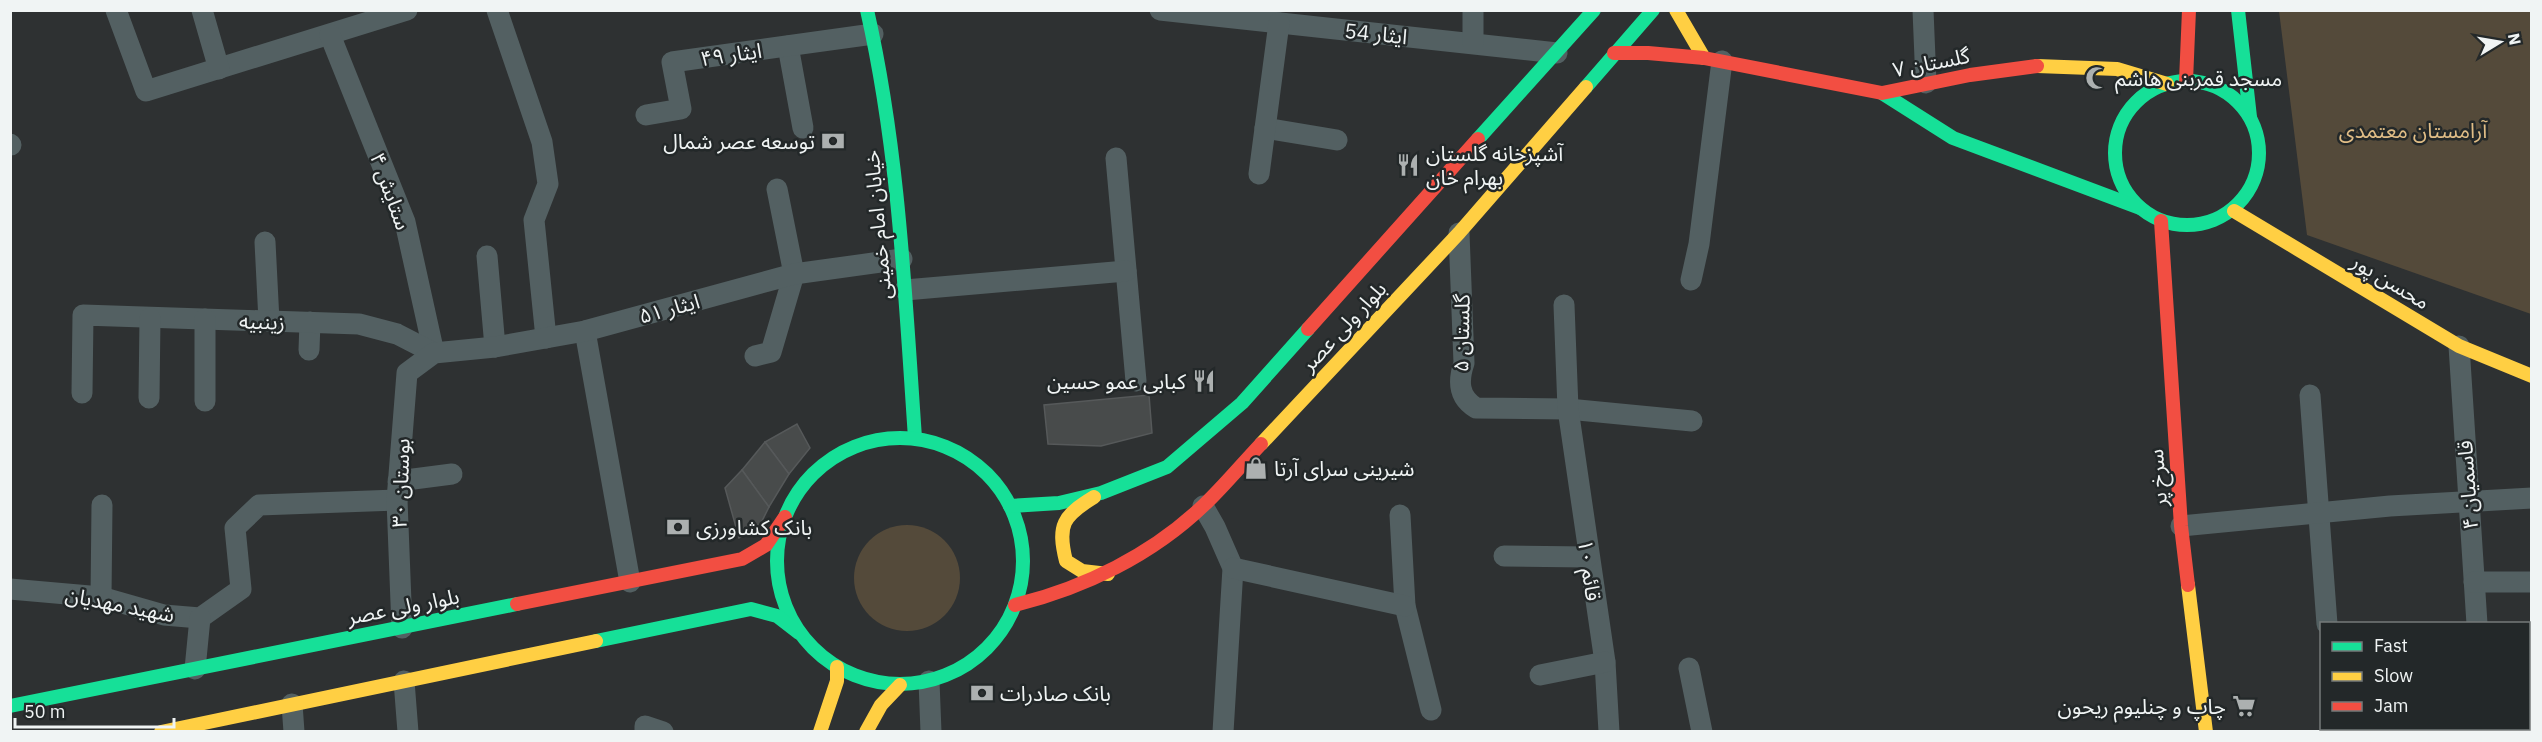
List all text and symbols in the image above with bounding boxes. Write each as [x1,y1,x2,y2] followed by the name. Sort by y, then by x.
[2470,12,2530,72] north arrow
[1343,16,1409,50] street label: ایثار 54
[2504,32,2526,47] text: N
[698,36,764,72] street label: ایثار ۴۹
[1890,41,1972,83] street label: گلستان ۷
[2115,64,2282,94] place label: مسجد قمربنی هاشم
[2084,65,2110,91] mosque icon: مسجد قمربنی هاشم
[2339,116,2488,144] park label: آرامستان معتمدی
[663,127,815,155] place label: توسعه عصر شمال
[820,128,846,154] bank icon: توسعه عصر شمال
[1426,139,1564,194] place label: آشپزخانه گلستان بهرام خان
[364,148,418,234] street label: ستایش ۴
[857,149,900,301] street label: خیابان امام خمینی
[1395,152,1421,178] restaurant icon: آشپزخانه گلستان بهرام خان
[2346,246,2435,315] street label: محسن پور
[1293,275,1392,378] street label: بلوار ولی عصر
[635,286,703,330] street label: ایثار ۵۱
[1446,293,1476,372] street label: گلستان ۵
[239,306,285,336] street label: زینبیه
[1047,367,1186,395] place label: کبابی عمو حسین
[1191,368,1217,394] restaurant icon: کبابی عمو حسین
[384,438,416,528] street label: بوستان ۳۰
[2450,439,2484,531] street label: قاسمیان ۴
[2141,448,2175,509] street label: سرخ پر
[1274,454,1414,482] place label: شیرینی سرای آرتا
[1243,455,1269,481] shop icon: شیرینی سرای آرتا
[696,513,812,541] place label: بانک کشاورزی
[665,514,691,540] bank icon: بانک کشاورزی
[1570,537,1608,603] street label: قائم ۱۰
[63,580,177,628] street label: شهید مهدیان
[344,581,461,631] street label: بلوار ولی عصر
[2320,622,2530,730] legend
[2374,634,2408,657] text: Fast
[2374,664,2413,687] text: Slow
[1000,679,1111,707] place label: بانک صادرات
[969,680,995,706] bank icon: بانک صادرات
[15,691,174,729] scale bar
[2058,692,2226,723] place label: چاپ و چنلیوم ریحون
[2231,693,2257,719] supermarket icon: چاپ و چنلیوم ریحون
[2374,694,2409,717] text: Jam
[24,700,66,723] text: 50 m

